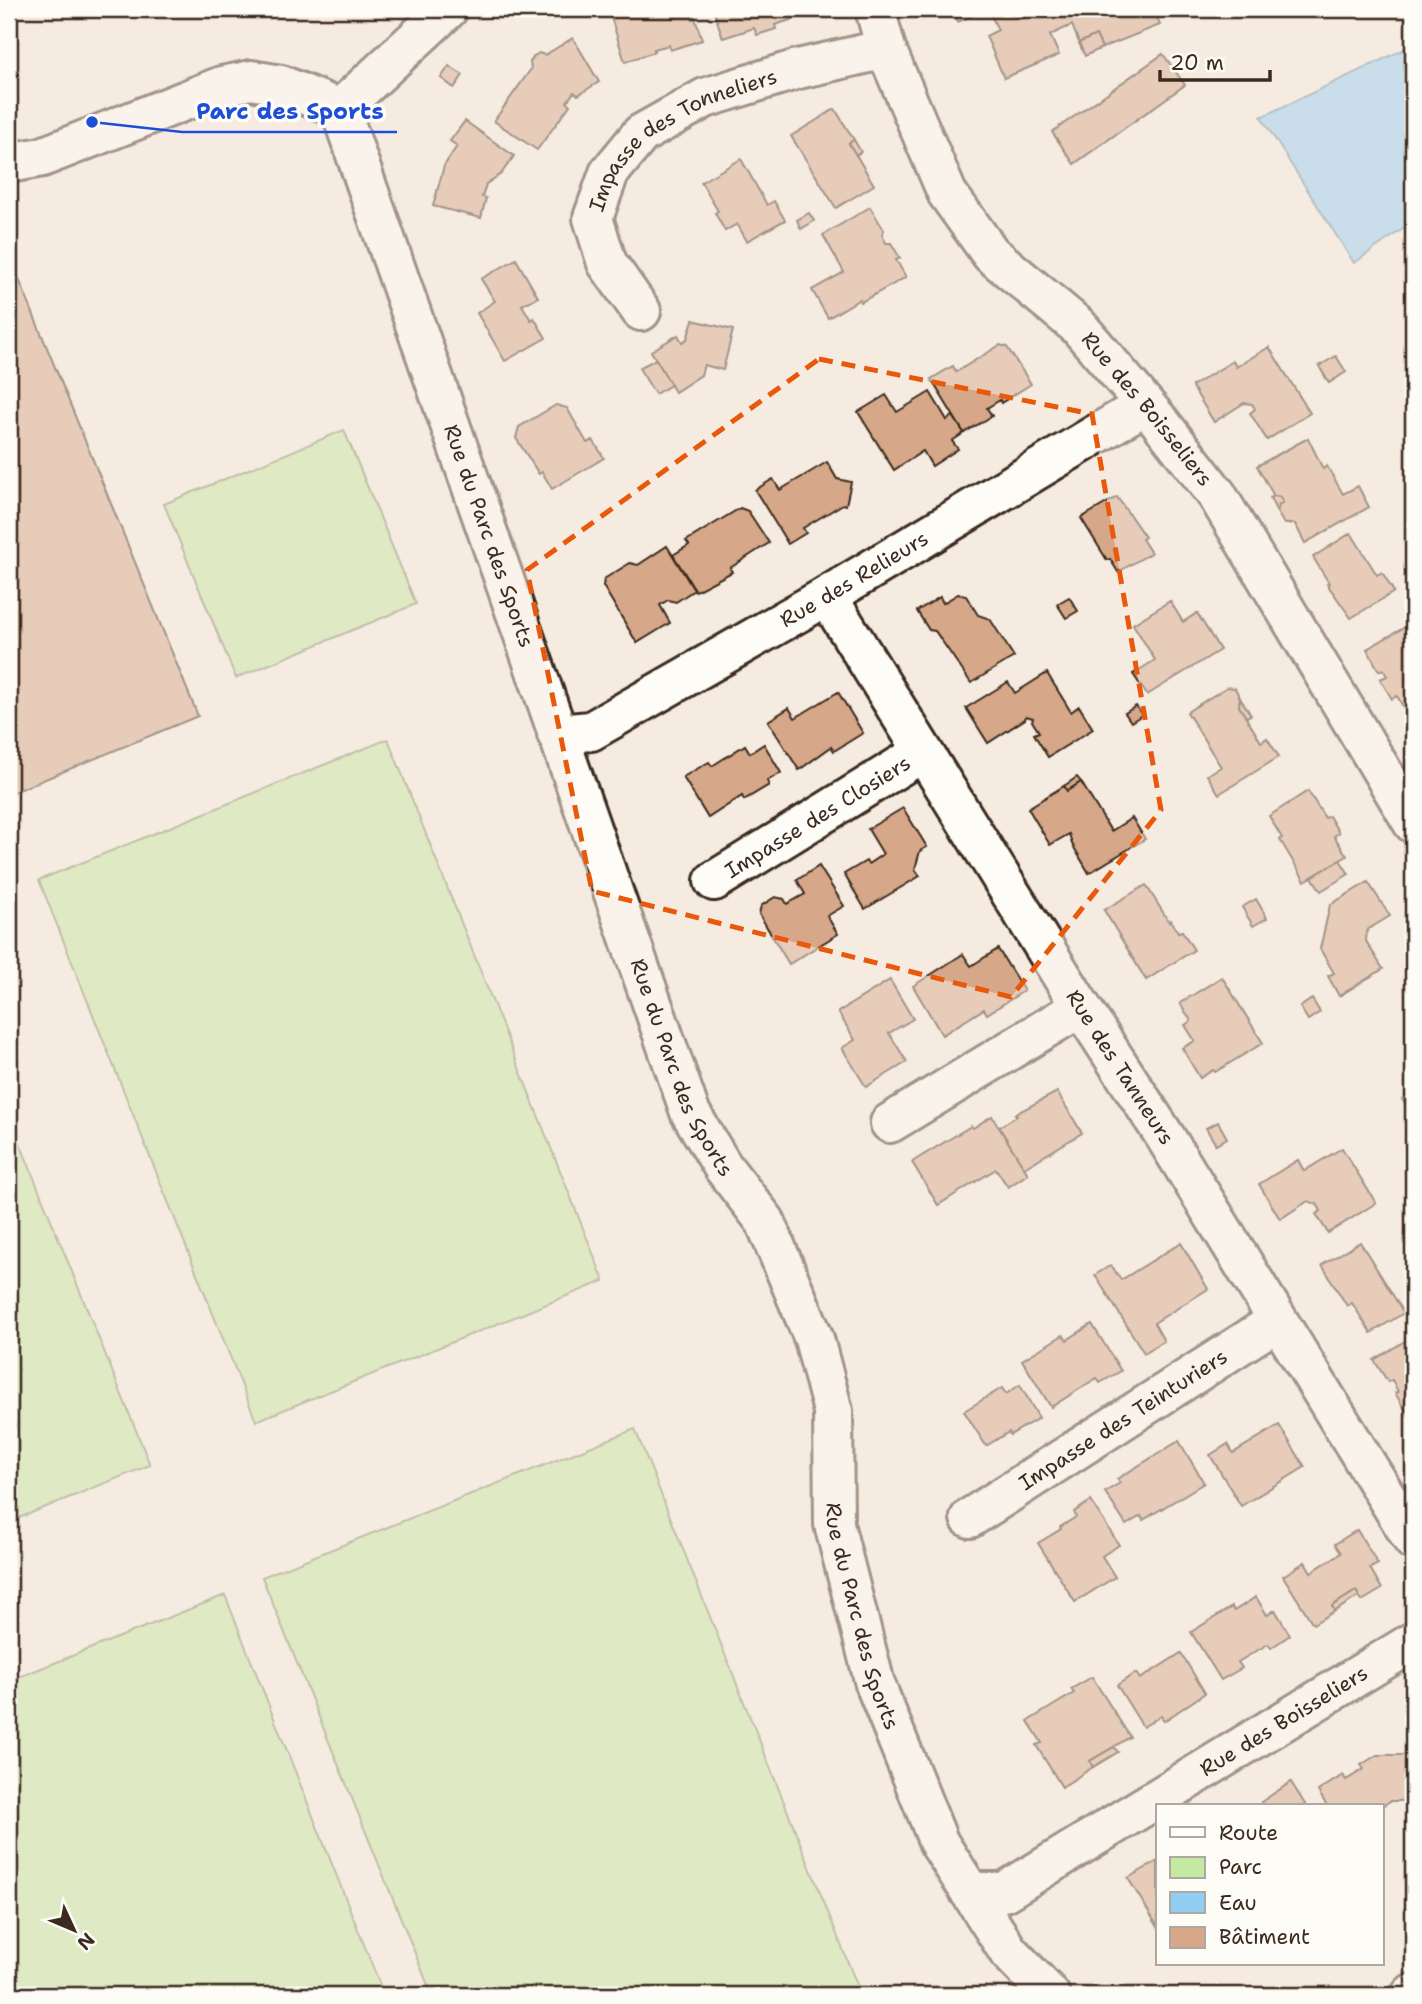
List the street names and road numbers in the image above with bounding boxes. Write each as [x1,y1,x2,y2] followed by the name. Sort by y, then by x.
[582,62,781,215] street label: Impasse des Tonneliers
[1075,326,1219,492] street label: Rue des Boisseliers
[437,420,541,651] street label: Rue du Parc des Sports
[775,524,934,634] street label: Rue des Relieurs
[720,749,916,885] street label: Impasse des Closiers
[624,955,739,1183] street label: Rue du Parc des Sports
[1060,984,1181,1150] street label: Rue des Tanneurs
[1014,1343,1233,1497] street label: Impasse des Teinturiers
[820,1503,906,1734] street label: Rue du Parc des Sports
[1195,1659,1373,1783] street label: Rue des Boisseliers

